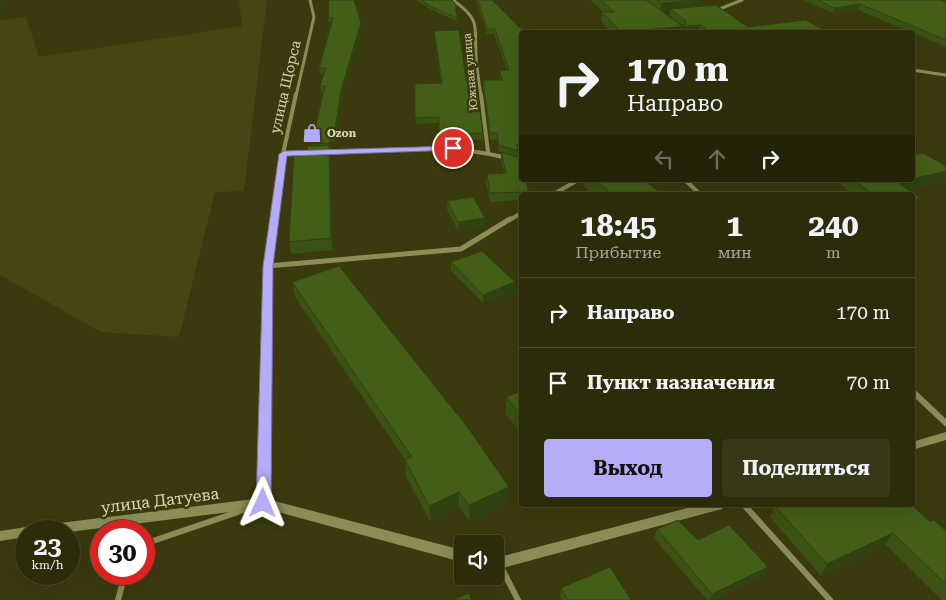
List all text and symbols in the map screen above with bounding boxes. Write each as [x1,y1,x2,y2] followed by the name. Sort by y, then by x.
[461,33,480,111] street label: Южная улица
[266,38,304,135] street label: улица Щорса
[627,49,728,90] text: 170 m
[544,50,609,115] icon: right
[627,91,723,116] text: Направо
[301,122,323,144] shop icon: Ozon
[327,127,357,140] place label: Ozon
[432,127,474,169] pin
[439,134,467,162] icon: arrive
[650,145,678,173] icon: left
[703,145,731,173] icon: ahead
[756,145,784,173] icon: right
[580,208,657,243] text: 18:45
[726,208,743,243] text: 1
[808,208,859,243] text: 240
[575,243,661,262] text: Прибытие
[718,243,752,262] text: мин
[826,243,841,262] text: m
[544,299,572,327] icon: right
[587,301,674,324] text: Направо
[836,301,890,324] text: 170 m
[544,369,572,397] icon: arrive
[587,371,775,394] text: Пункт назначения
[847,371,890,394] text: 70 m
[544,439,712,497] button: Выход
[722,439,890,497] button: Поделиться
[236,476,288,528] position arrow
[100,484,220,517] street label: улица Датуева
[90,520,155,585] speed limit sign: 30
[33,532,62,561] text: 23
[454,535,504,585] map controls
[454,535,504,585] button: sound
[31,558,64,572] text: km/h

